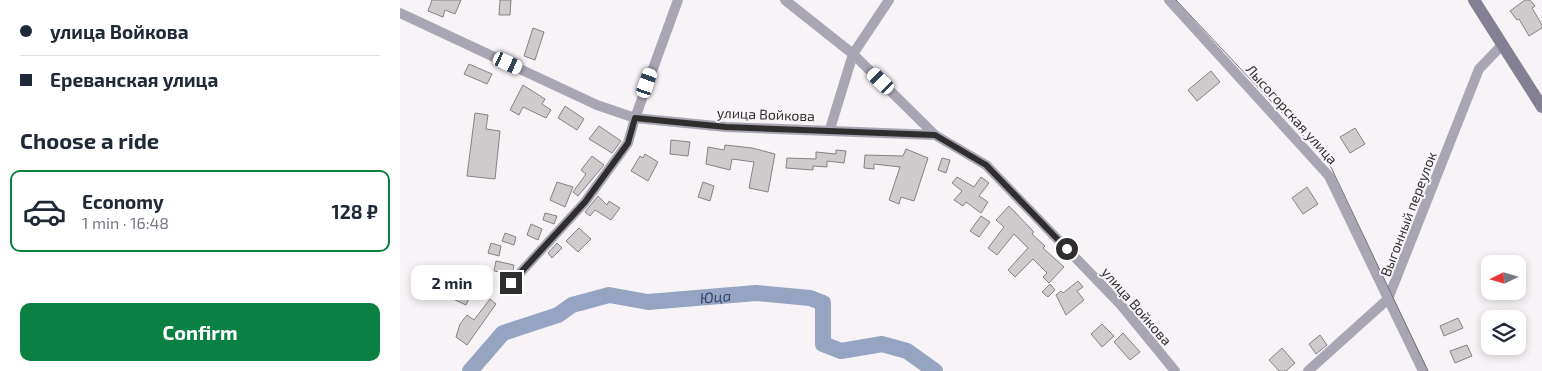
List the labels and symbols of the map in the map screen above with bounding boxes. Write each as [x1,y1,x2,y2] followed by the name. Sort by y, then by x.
[491,50,524,76] car
[1243,61,1341,167] street label: Лысогорская улица
[865,65,897,97] car
[635,66,658,100] car
[717,104,815,124] street label: улица Войкова
[1376,149,1440,279] street label: Выгонный переулок
[1056,238,1078,260] route start
[1481,255,1526,300] north arrow
[1098,263,1176,349] street label: улица Войкова
[411,266,494,300] callout: 2 min
[500,272,522,294] route end
[699,286,732,307] water label: Юца

